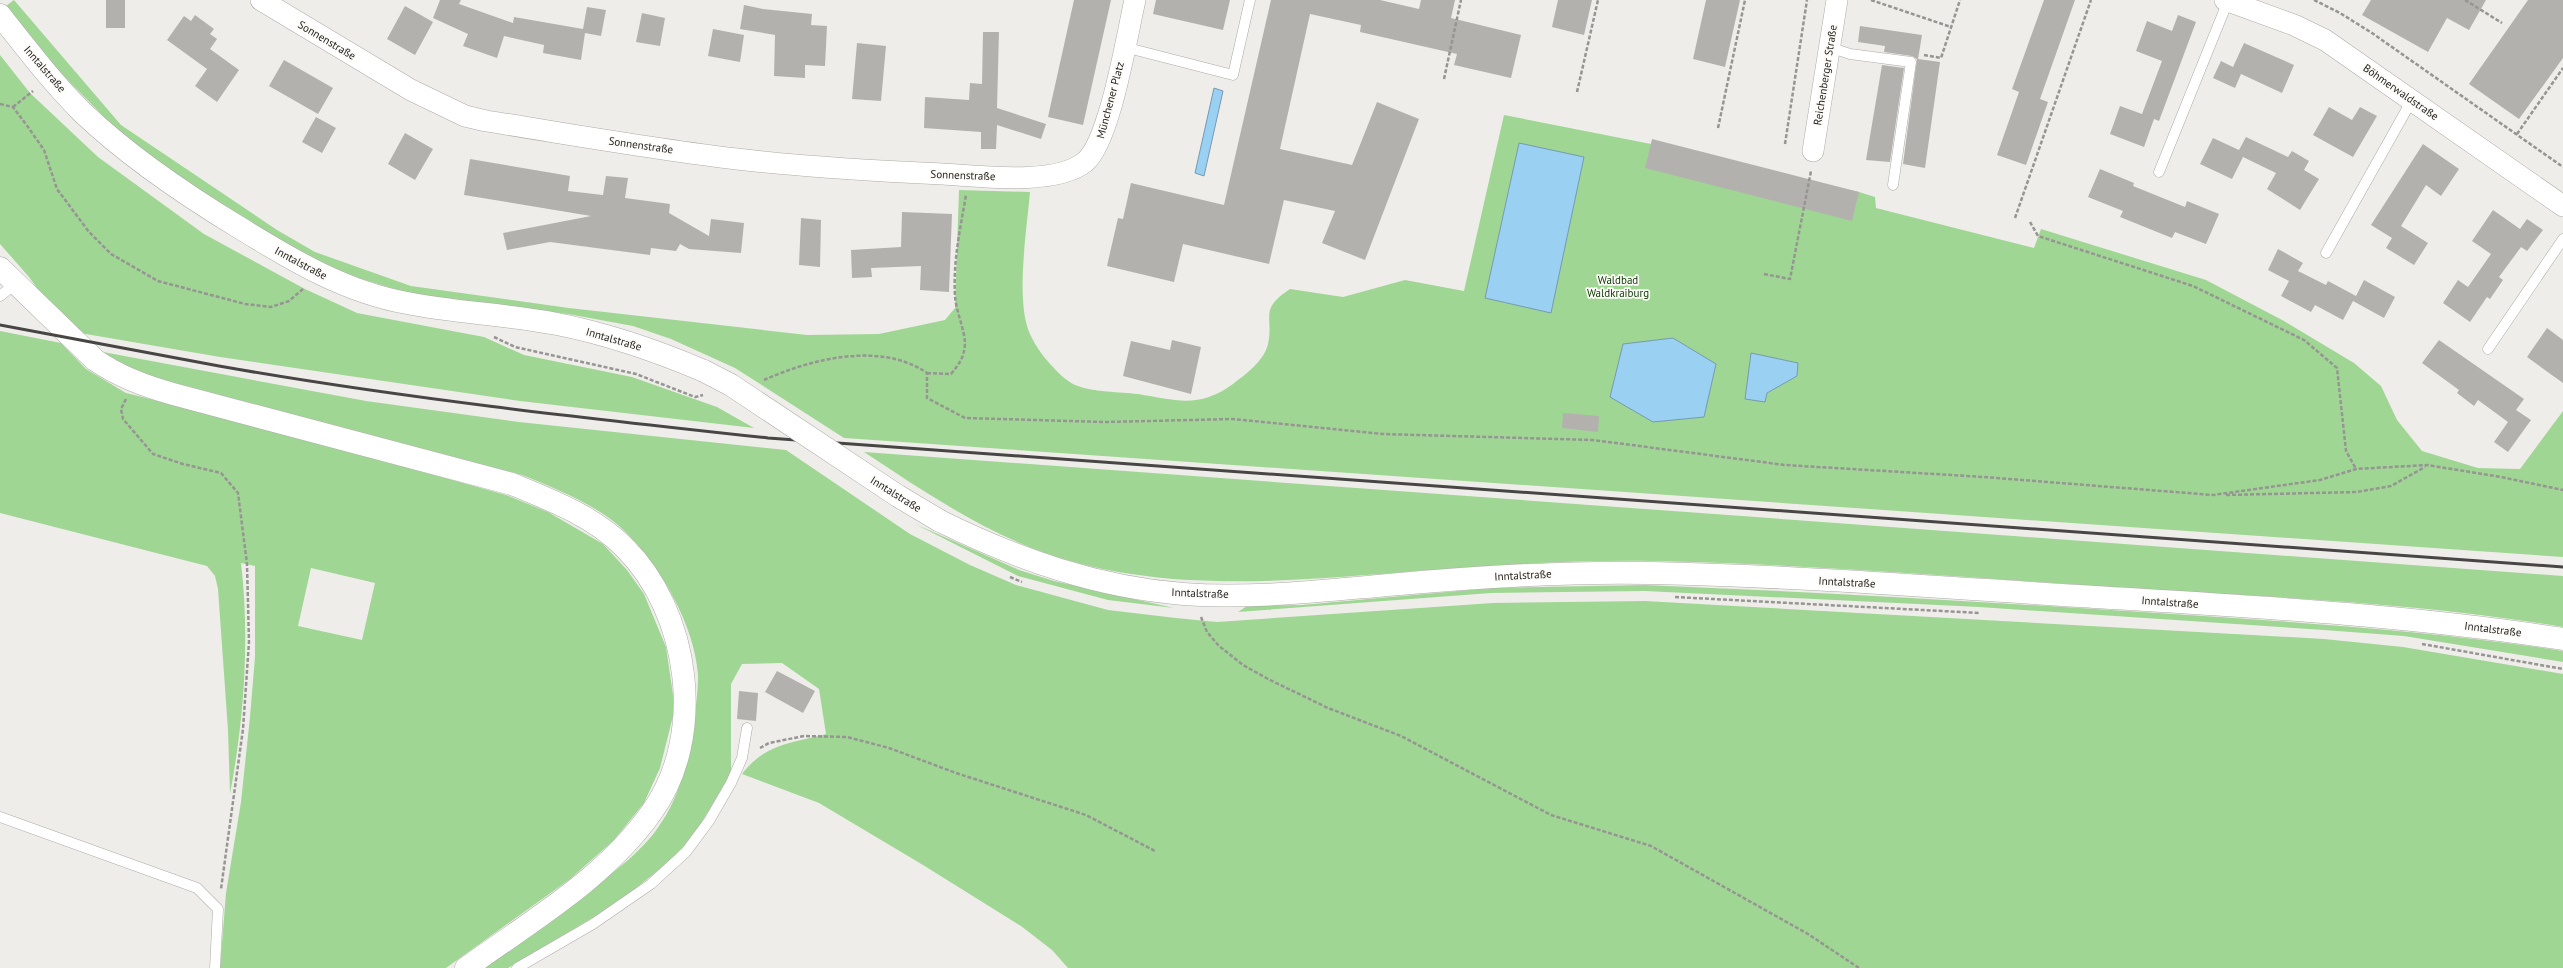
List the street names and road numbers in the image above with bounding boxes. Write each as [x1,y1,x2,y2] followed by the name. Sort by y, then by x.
[296,17,359,63] street label: Sonnenstraße
[1810,23,1840,126] street label: Reichenberger Straße
[21,43,69,96] street label: Inntalstraße
[1093,60,1127,140] street label: Münchener Platz
[2361,61,2442,123] street label: Böhmerwaldstraße
[608,134,675,157] street label: Sonnenstraße
[930,167,996,183] street label: Sonnenstraße
[272,243,330,283] street label: Inntalstraße
[585,324,644,354] street label: Inntalstraße
[868,473,924,515] street label: Inntalstraße
[1494,566,1552,583] street label: Inntalstraße
[1818,574,1876,591] street label: Inntalstraße
[1171,585,1229,601] street label: Inntalstraße
[2141,593,2199,611] street label: Inntalstraße
[2464,619,2523,639] street label: Inntalstraße

